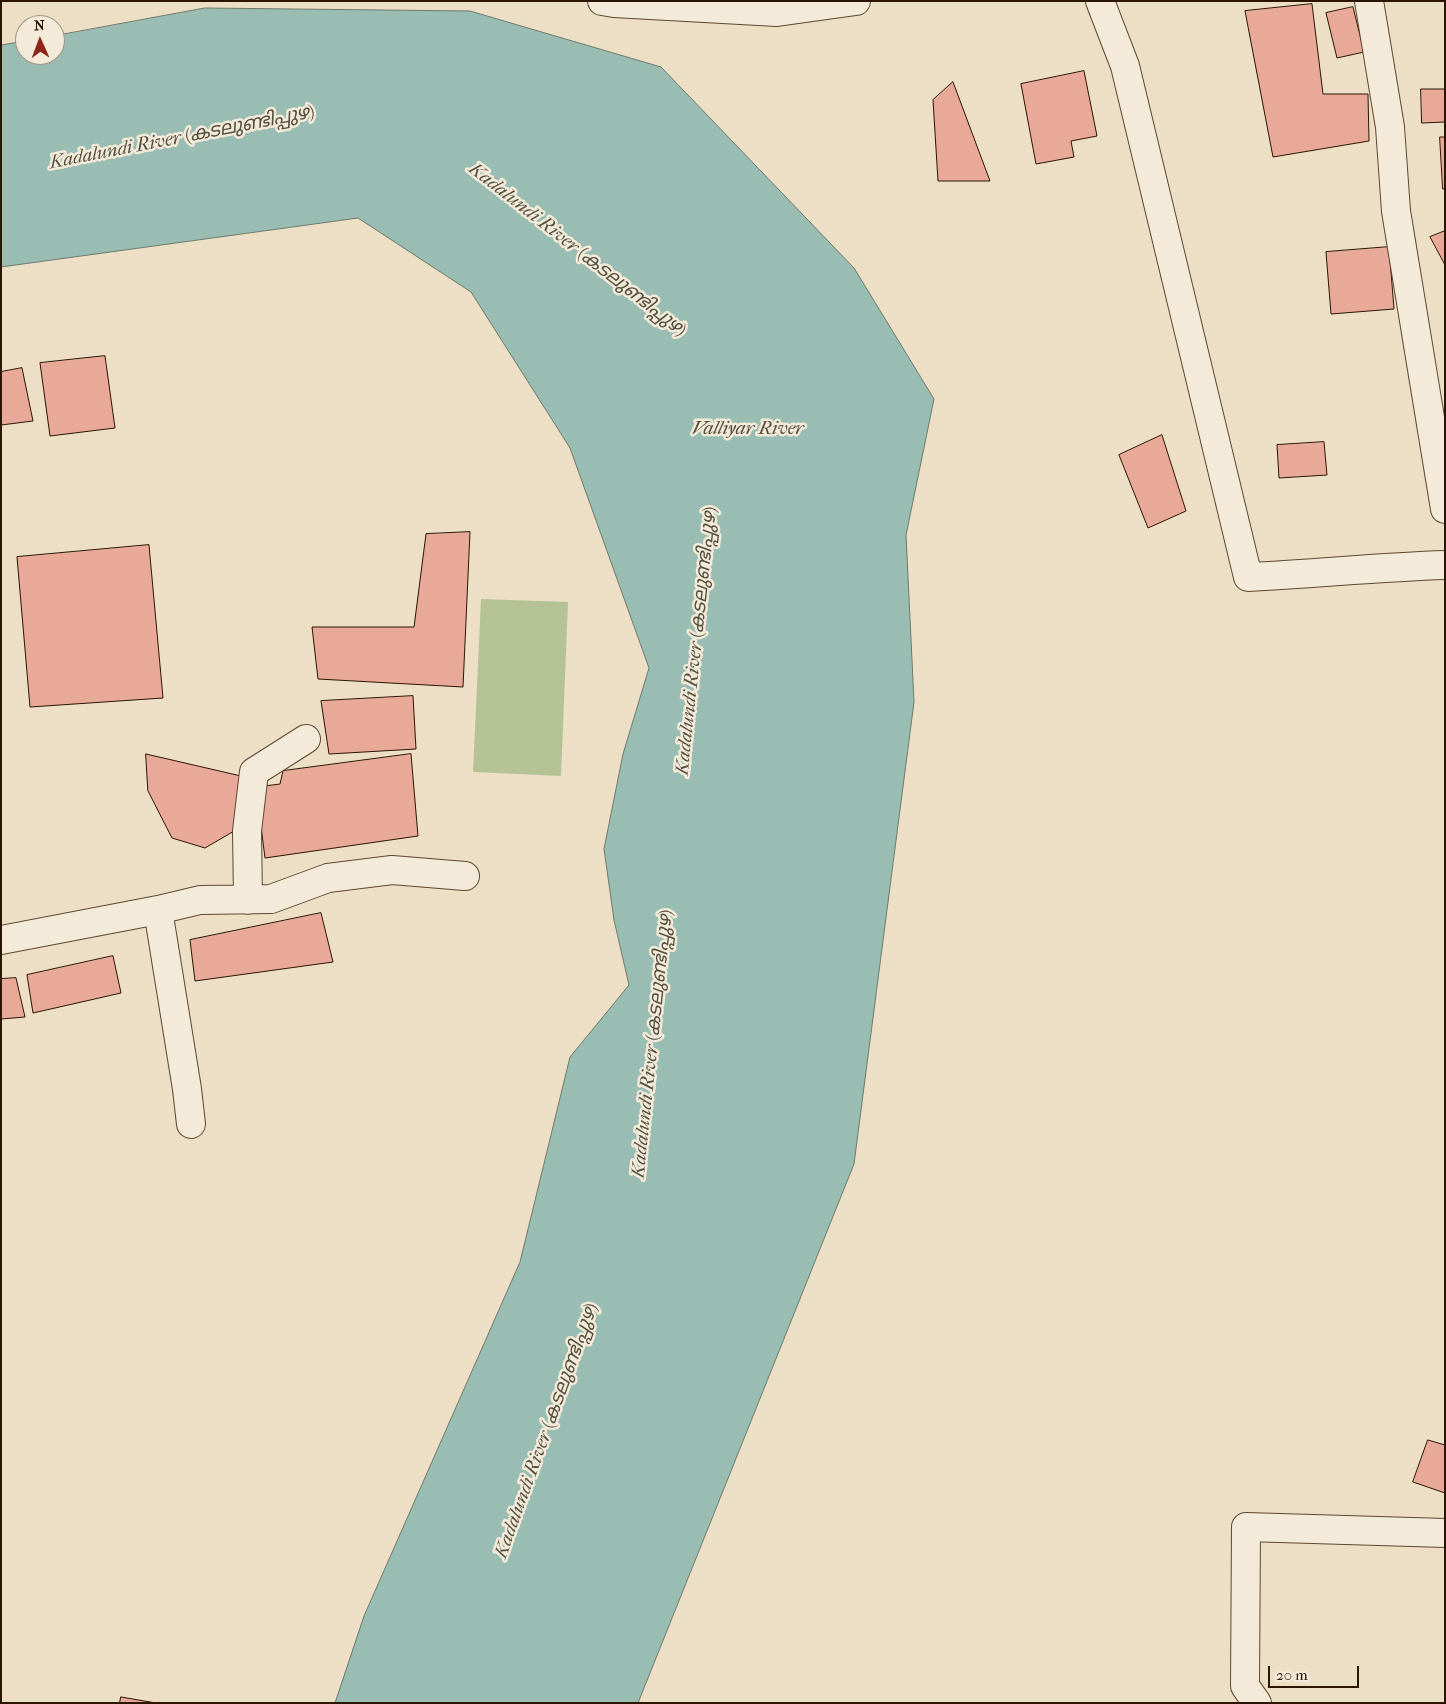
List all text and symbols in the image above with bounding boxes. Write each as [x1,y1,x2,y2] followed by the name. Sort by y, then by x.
[15,15,65,65] north arrow
[34,17,45,34] text: N
[48,101,316,175] water label: Kadalundi River (കടലുണ്ടിപ്പുഴ)
[464,158,690,342] water label: Kadalundi River (കടലുണ്ടിപ്പുഴ)
[692,418,804,440] water label: Valliyar River
[672,506,722,776] water label: Kadalundi River (കടലുണ്ടിപ്പുഴ)
[628,909,678,1179] water label: Kadalundi River (കടലുണ്ടിപ്പുഴ)
[490,1301,604,1561] water label: Kadalundi River (കടലുണ്ടിപ്പുഴ)
[1271,1656,1362,1688] scale bar
[1276,1666,1308,1684] text: 20 m

